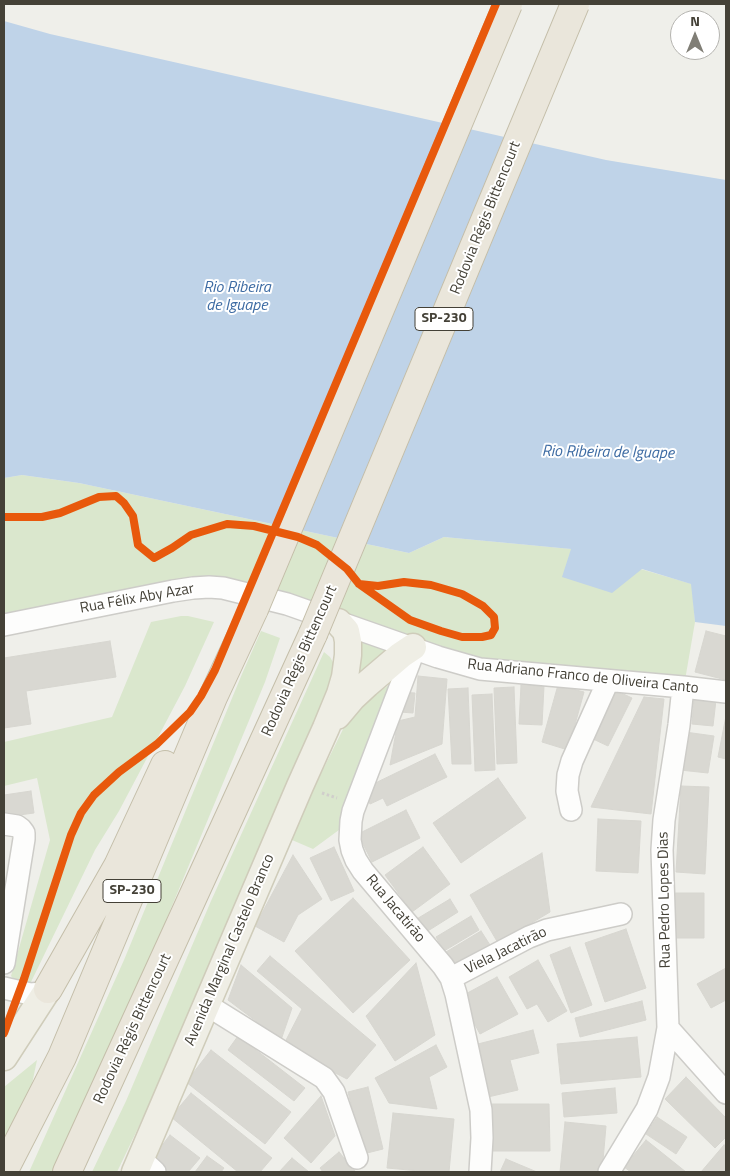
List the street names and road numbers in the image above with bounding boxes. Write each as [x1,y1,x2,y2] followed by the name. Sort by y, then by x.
[447,139,525,297] street label: Rodovia Régis Bittencourt
[415,308,473,330] road number: SP-230
[78,580,196,618] street label: Rua Félix Aby Azar
[259,583,341,739] street label: Rodovia Régis Bittencourt
[467,656,699,698] street label: Rua Adriano Franco de Oliveira Canto
[655,831,675,969] street label: Rua Pedro Lopes Dias
[181,851,279,1049] street label: Avenida Marginal Castelo Branco
[361,871,429,947] street label: Rua Jacatirão
[103,879,161,902] road number: SP-230
[462,923,550,979] street label: Viela Jacatirão
[90,951,176,1107] street label: Rodovia Régis Bittencourt

